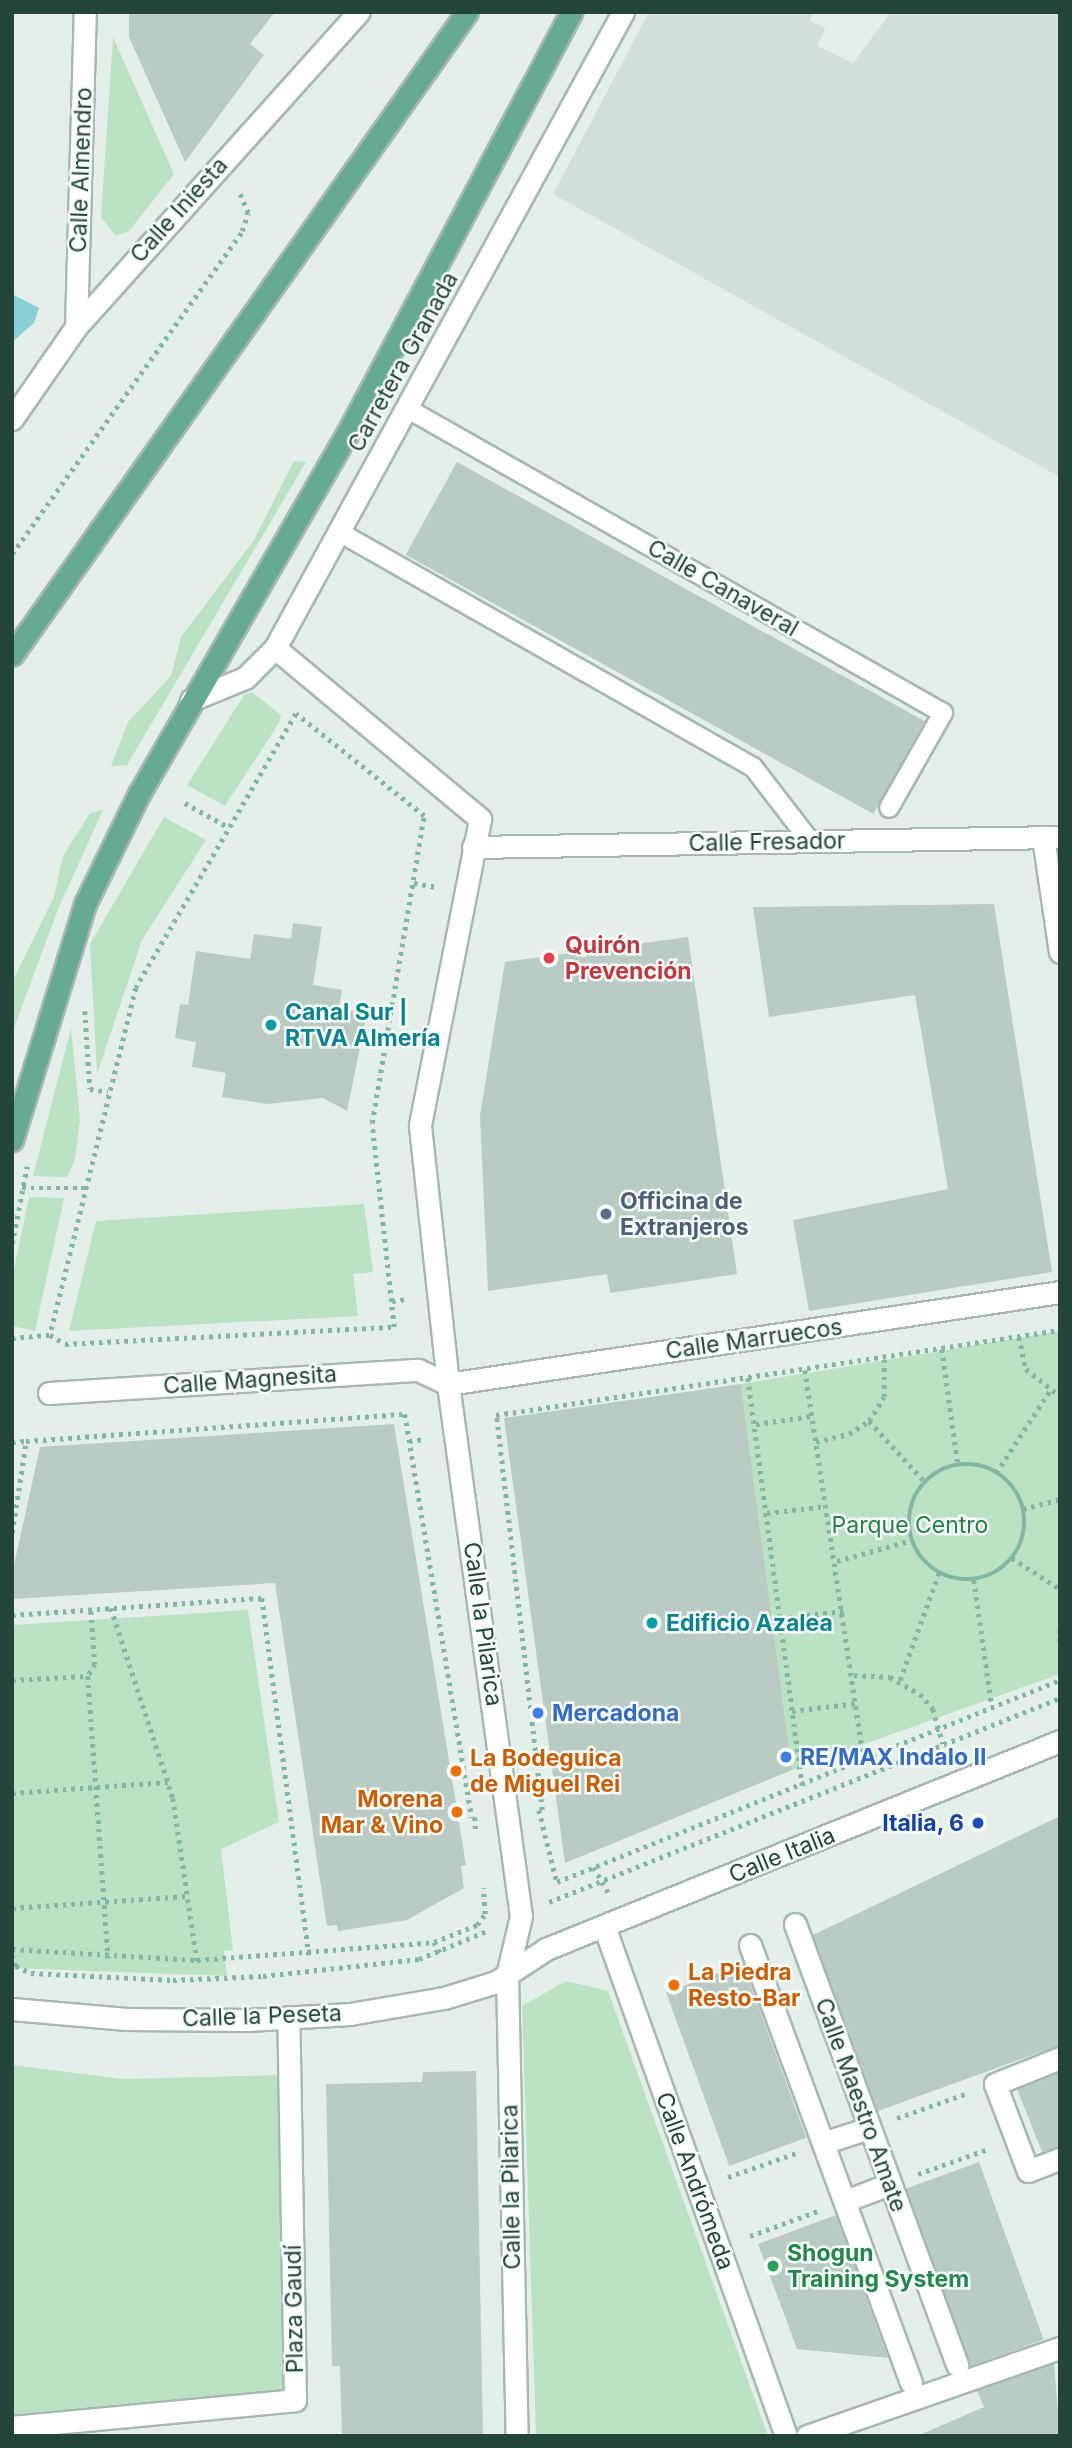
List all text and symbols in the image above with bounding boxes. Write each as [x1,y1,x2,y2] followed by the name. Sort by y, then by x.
[64,87,98,253] street label: Calle Almendro
[125,152,233,268] street label: Calle Iniesta
[342,267,464,457] street label: Carretera Granada
[643,534,803,642] street label: Calle Canaveral
[688,827,846,857] street label: Calle Fresador
[565,931,692,985] place label: Quirón Prevención
[539,948,559,968] marker: Quirón Prevención
[285,998,441,1052] place label: Canal Sur | RTVA Almería
[263,1017,279,1033] marker: Canal Sur | RTVA Almería
[620,1187,749,1241] place label: Officina de Extranjeros
[598,1206,614,1222] marker: Officina de Extranjeros
[664,1313,844,1365] street label: Calle Marruecos
[162,1360,338,1400] street label: Calle Magnesita
[832,1511,988,1539] park label: Parque Centro
[458,1540,508,1708] street label: Calle la Pilarica
[666,1609,833,1637] place label: Edificio Azalea
[644,1615,660,1631] marker: Edificio Azalea
[552,1699,679,1727] place label: Mercadona
[530,1705,546,1721] marker: Mercadona
[800,1743,986,1771] place label: RE/MAX Indalo II
[470,1744,622,1798] place label: La Bodeguica de Miguel Rei
[778,1749,794,1765] marker: RE/MAX Indalo II
[448,1763,464,1779] marker: La Bodeguica de Miguel Rei
[321,1785,443,1839] place label: Morena Mar & Vino
[449,1804,465,1820] marker: Morena Mar & Vino
[881,1809,964,1837] place label: Italia, 6
[970,1815,986,1831] marker: Italia, 6
[725,1821,839,1889] street label: Calle Italia
[688,1958,800,2012] place label: La Piedra Resto-Bar
[666,1977,682,1993] marker: La Piedra Resto-Bar
[809,1994,913,2216] street label: Calle Maestro Amate
[182,1999,342,2033] street label: Calle la Peseta
[650,2088,740,2274] street label: Calle Andrómeda
[496,2104,526,2270] street label: Calle la Pilarica
[787,2239,969,2293] place label: Shogun Training System
[279,2244,309,2374] street label: Plaza Gaudí
[765,2258,781,2274] marker: Shogun Training System

